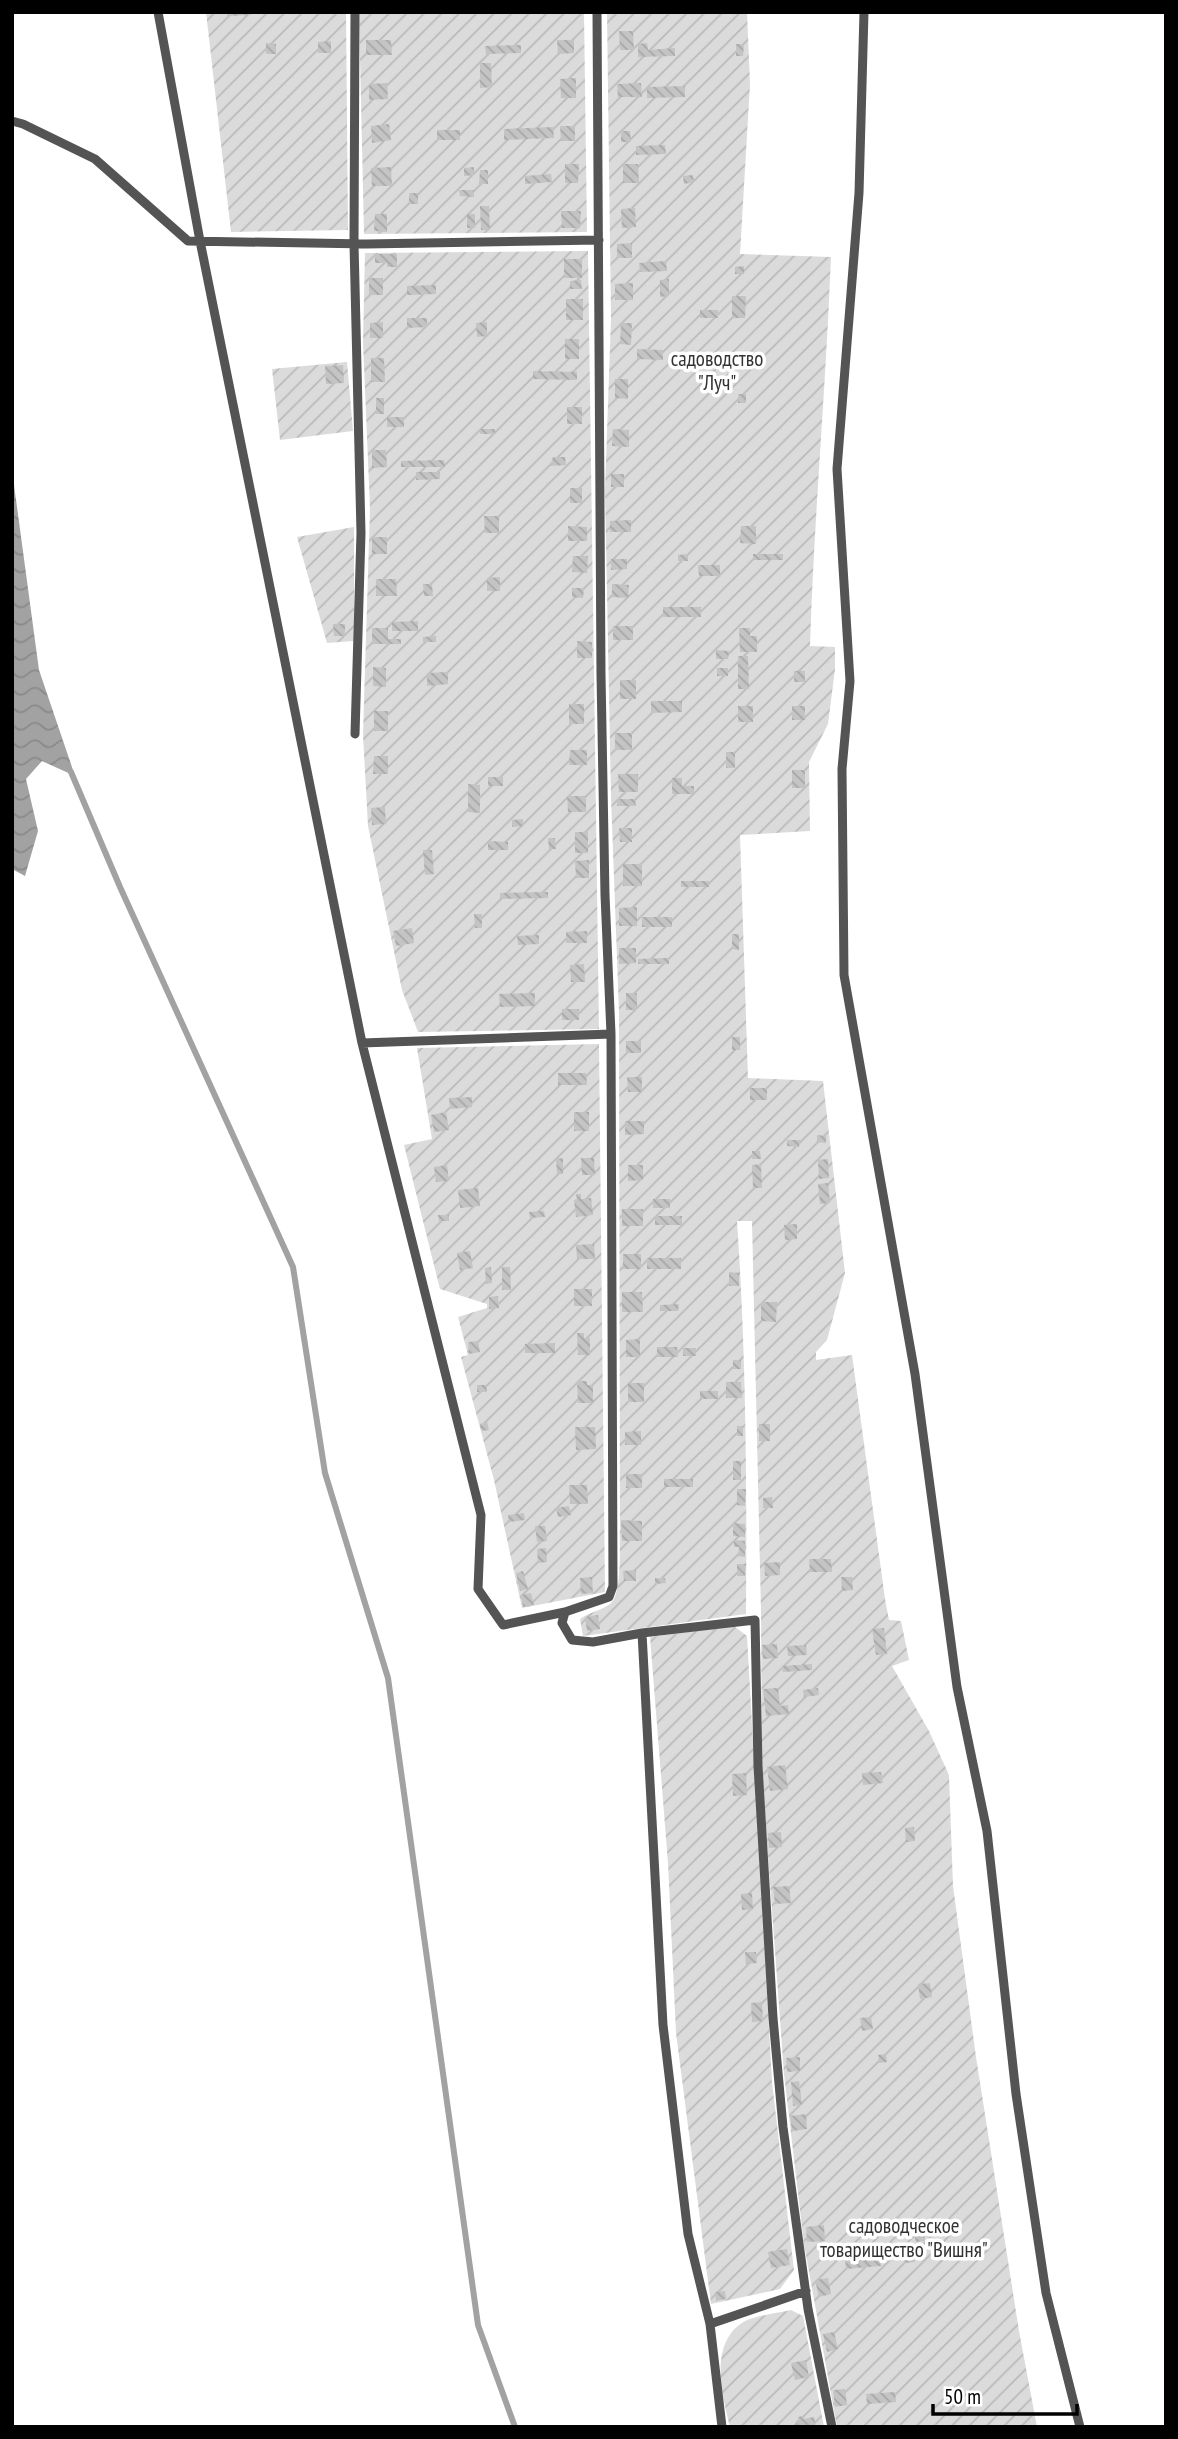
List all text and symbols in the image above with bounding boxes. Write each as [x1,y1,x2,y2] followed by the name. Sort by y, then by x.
[671,345,763,396] park label: садоводство "Луч"
[820,2212,988,2263] park label: садоводческое товарищество "Вишня"
[933,2372,1076,2416] scale bar
[944,2383,981,2410] text: 50 m

